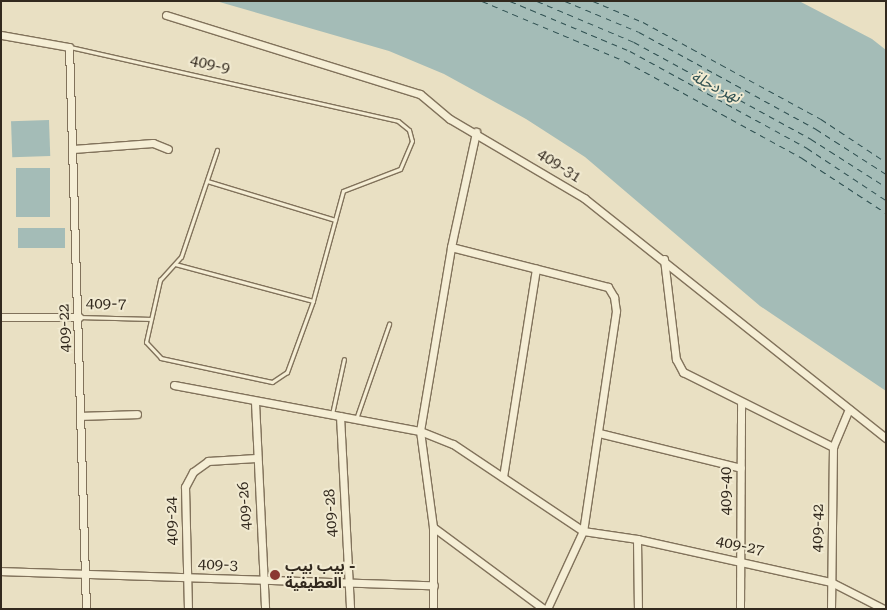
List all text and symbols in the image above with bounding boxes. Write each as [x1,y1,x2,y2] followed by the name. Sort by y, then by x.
[188,52,232,78] street label: 409-9
[688,67,744,107] water label: نهر دجلة
[534,145,584,187] street label: 409-31
[86,295,126,313] street label: 409-7
[55,303,75,353] street label: 409-22
[718,467,736,515] street label: 409-40
[234,481,256,531] street label: 409-26
[321,488,341,538] street label: 409-28
[163,497,181,545] street label: 409-24
[809,504,827,552] street label: 409-42
[714,532,766,560] street label: 409-27
[198,555,238,575] street label: 409-3
[285,557,356,592] place label: بيب بيب - العطيفية
[269,569,281,581] marker: بيب بيب - العطيفية

